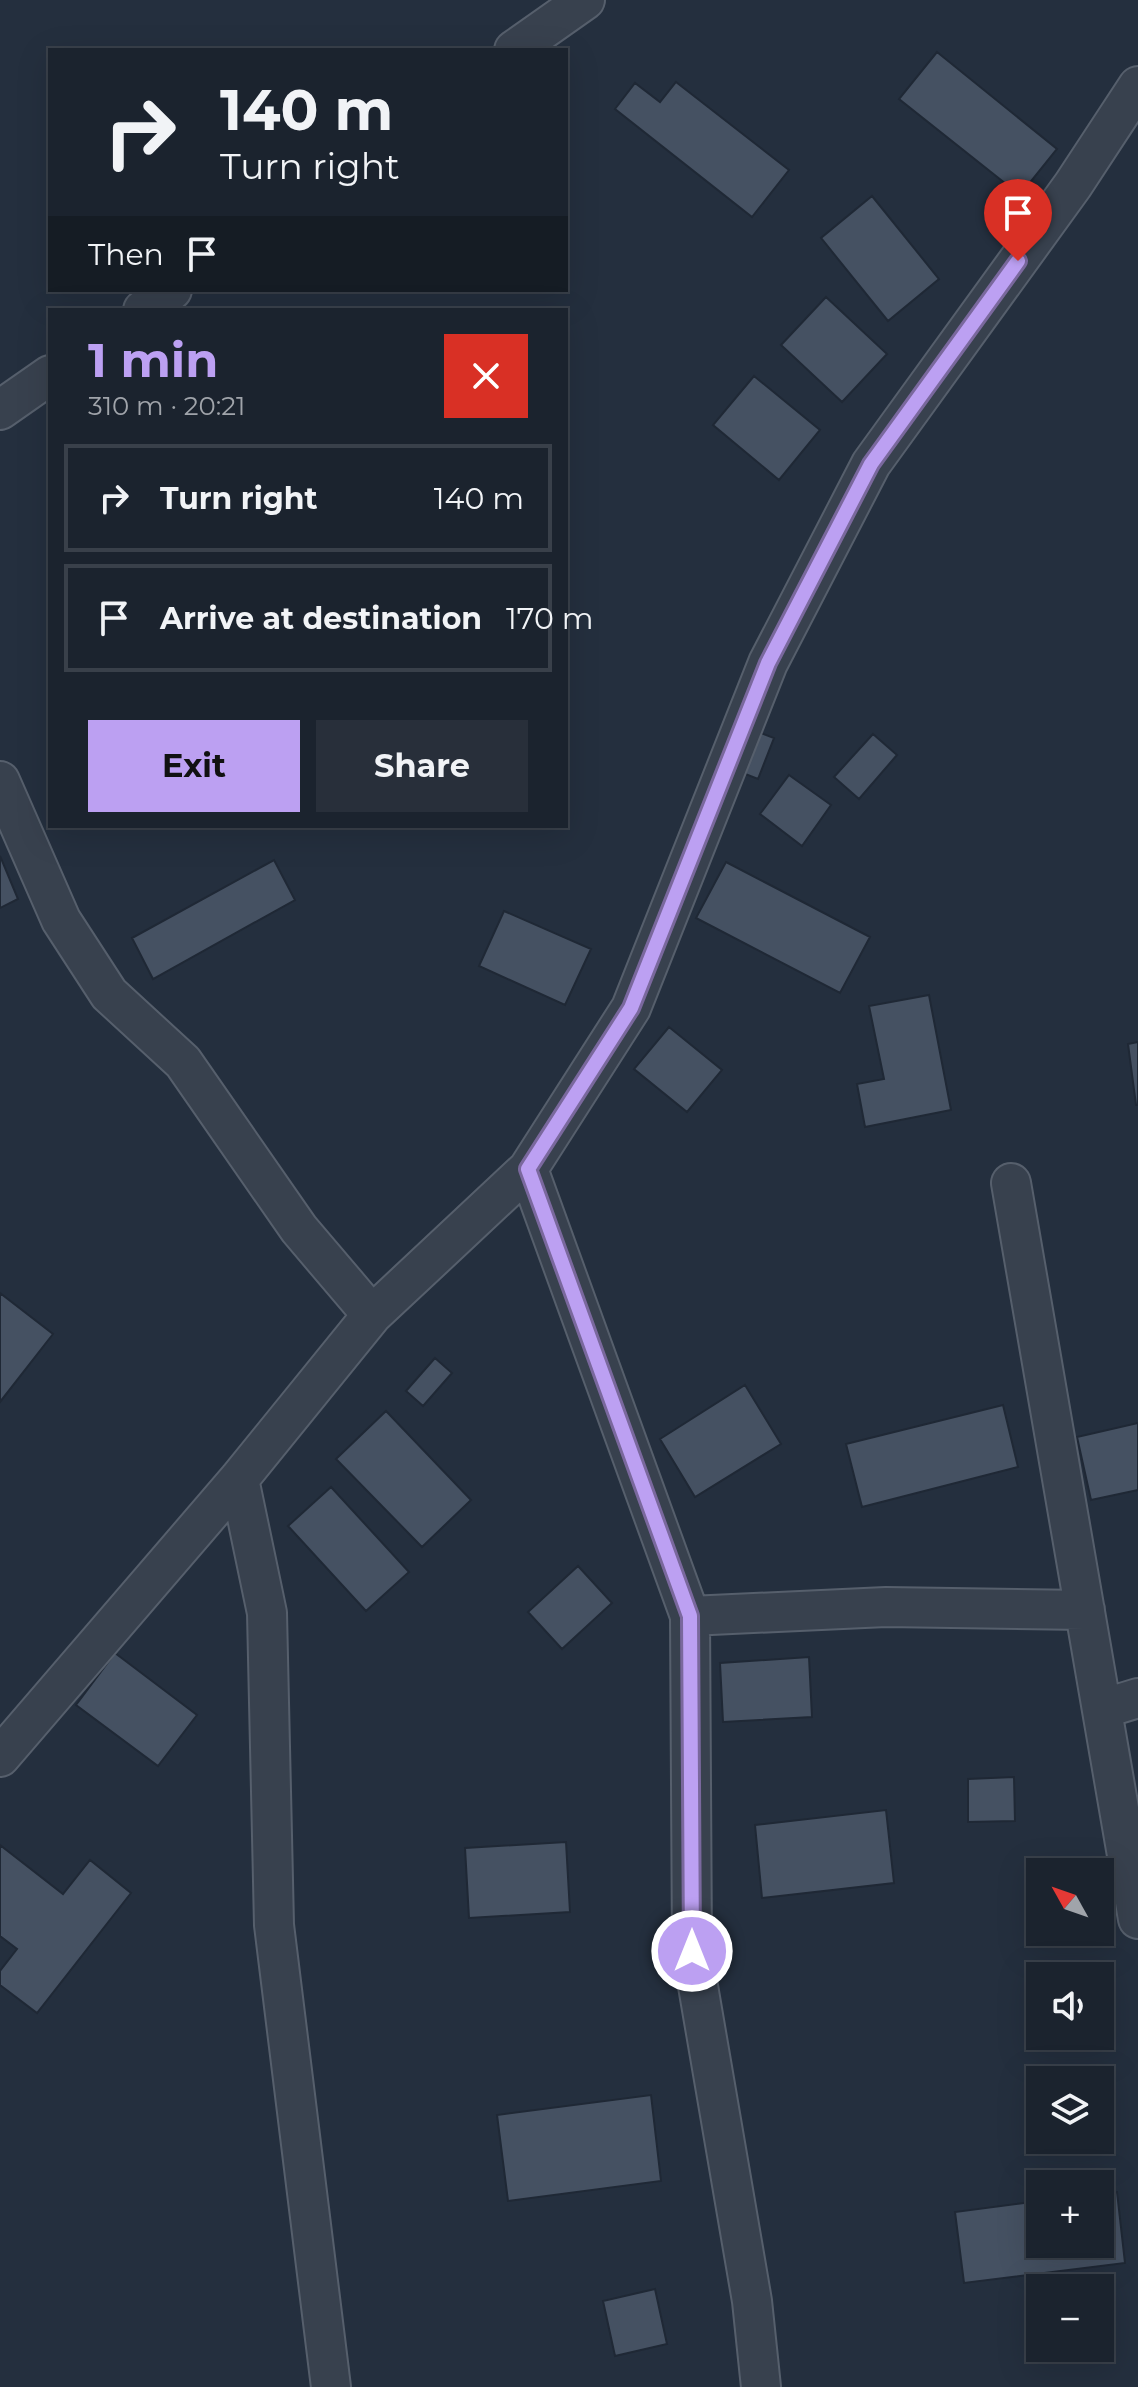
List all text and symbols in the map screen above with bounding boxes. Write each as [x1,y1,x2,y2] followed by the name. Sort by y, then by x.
[220,76,393,144] text: 140 m
[88,80,192,184] icon: right
[220,144,400,188] text: Turn right
[984,179,1052,261] pin
[996,191,1040,235] icon: arrive
[180,232,224,276] icon: arrive
[88,236,164,273] text: Then
[88,331,218,389] text: 1 min
[444,334,528,418] button: close
[88,390,245,422] text: 310 m · 20:21
[92,476,136,520] icon: right
[160,480,317,517] text: Turn right
[434,480,524,517] text: 140 m
[92,596,136,640] icon: arrive
[160,600,482,637] text: Arrive at destination
[506,600,593,637] text: 170 m
[88,720,300,812] button: Exit
[316,720,528,812] button: Share
[1026,1858,1114,1946] north arrow
[1026,1858,1114,2362] map controls
[650,1909,734,1993] position arrow
[1026,1962,1114,2050] button: sound
[1026,2066,1114,2154] button: layers
[1026,2170,1114,2258] button: +
[1026,2274,1114,2362] button: −

